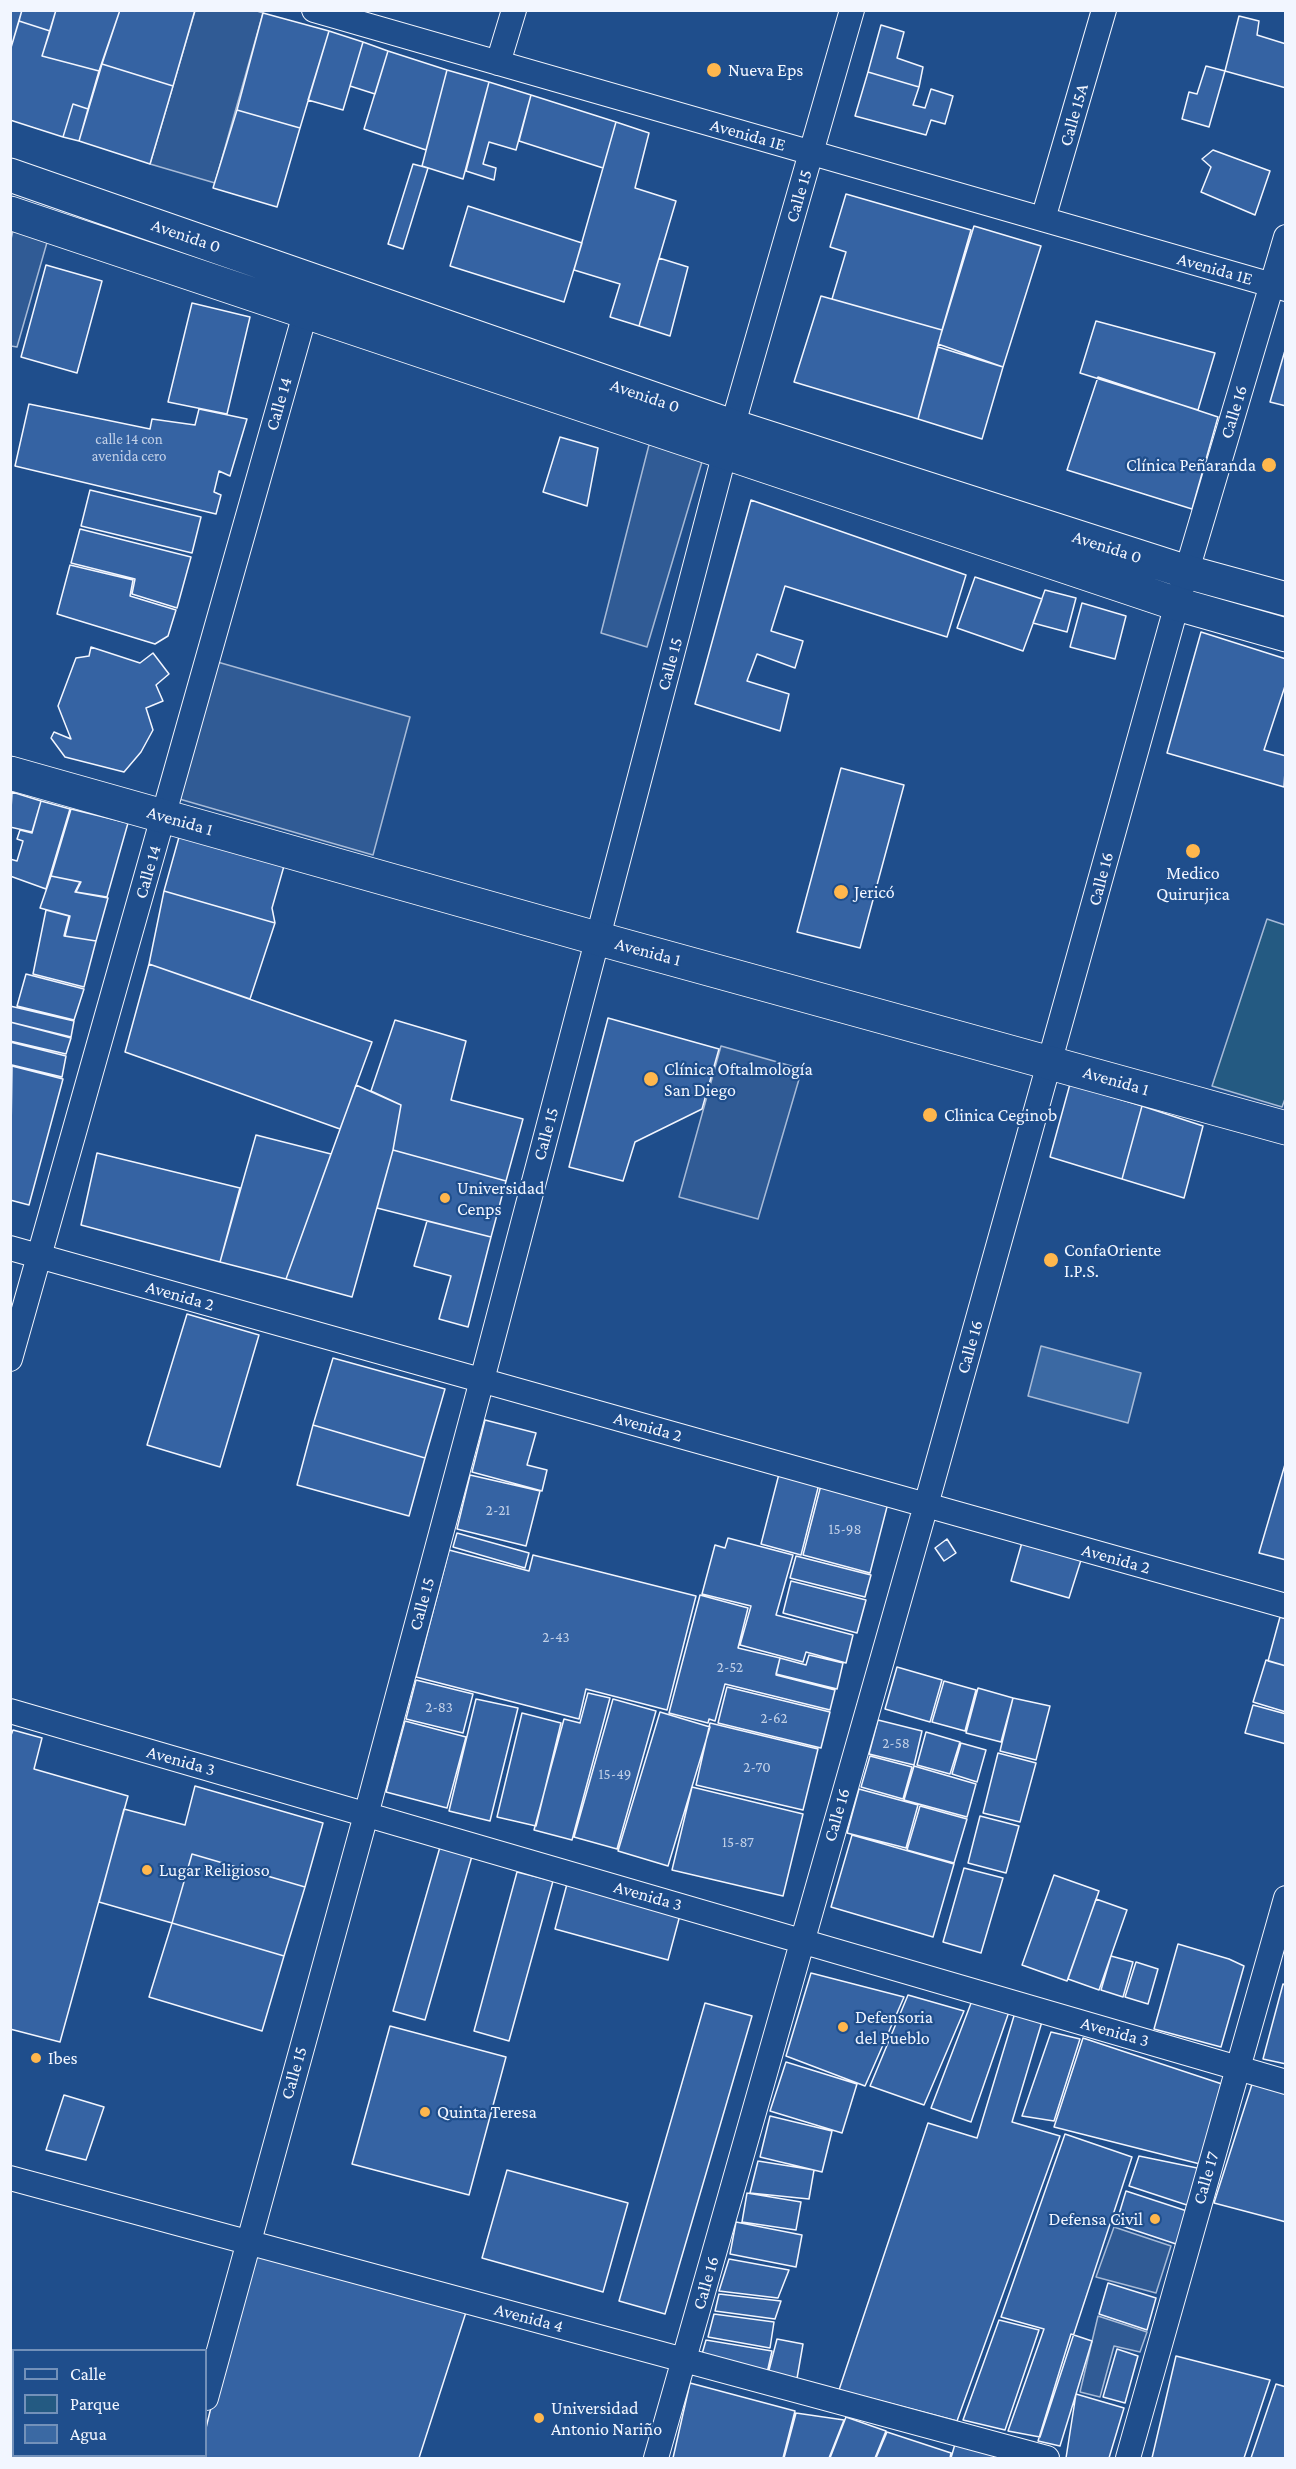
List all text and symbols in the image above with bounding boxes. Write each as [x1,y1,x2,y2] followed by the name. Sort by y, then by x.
[728,59,803,81] place label: Nueva Eps
[705,61,723,79] marker: Nueva Eps
[1055,81,1093,149] street label: Calle 15A
[708,114,788,156] street label: Avenida 1E
[781,167,817,225] street label: Calle 15
[149,214,223,258] street label: Avenida 0
[1175,248,1255,290] street label: Avenida 1E
[608,374,682,418] street label: Avenida 0
[261,375,297,433] street label: Calle 14
[1216,383,1252,441] street label: Calle 16
[91,430,167,465] house number: calle 14 con avenida cero
[1126,454,1256,476] place label: Clínica Peñaranda
[1260,456,1278,474] marker: Clínica Peñaranda
[1070,526,1144,568] street label: Avenida 0
[653,635,687,693] street label: Calle 15
[145,801,215,841] street label: Avenida 1
[1184,842,1202,860] marker: Medico Quirurjica
[130,843,166,901] street label: Calle 14
[1083,850,1119,908] street label: Calle 16
[1156,862,1230,904] place label: Medico Quirurjica
[854,881,895,903] place label: Jericó
[832,883,850,901] marker: Jericó
[613,933,683,971] street label: Avenida 1
[664,1058,813,1100] place label: Clínica Oftalmología San Diego
[1081,1061,1151,1101] street label: Avenida 1
[642,1070,660,1088] marker: Clínica Oftalmología San Diego
[944,1104,1057,1126] place label: Clinica Ceginob
[529,1105,563,1163] street label: Calle 15
[921,1106,939,1124] marker: Clinica Ceginob
[457,1177,544,1220] place label: Universidad Cenps
[438,1191,452,1205] marker: Universidad Cenps
[1064,1239,1161,1282] place label: ConfaOriente I.P.S.
[1042,1251,1060,1269] marker: ConfaOriente I.P.S.
[143,1276,217,1316] street label: Avenida 2
[952,1318,988,1376] street label: Calle 16
[611,1407,685,1447] street label: Avenida 2
[486,1501,510,1519] house number: 2-21
[828,1520,862,1538] house number: 15-98
[1079,1539,1153,1579] street label: Avenida 2
[405,1575,439,1633] street label: Calle 15
[542,1628,570,1646] house number: 2-43
[717,1658,743,1676] house number: 2-52
[425,1698,453,1716] house number: 2-83
[760,1709,788,1727] house number: 2-62
[882,1734,910,1752] house number: 2-58
[144,1741,218,1781] street label: Avenida 3
[743,1758,771,1776] house number: 2-70
[599,1765,631,1783] house number: 15-49
[819,1786,855,1844] street label: Calle 16
[722,1833,754,1851] house number: 15-87
[159,1859,270,1881] place label: Lugar Religioso
[140,1863,154,1877] marker: Lugar Religioso
[611,1876,685,1916] street label: Avenida 3
[855,2006,933,2048] place label: Defensoria del Pueblo
[1078,2012,1152,2052] street label: Avenida 3
[836,2020,850,2034] marker: Defensoria del Pueblo
[276,2044,312,2102] street label: Calle 15
[48,2047,78,2069] place label: Ibes
[29,2051,43,2065] marker: Ibes
[437,2101,537,2123] place label: Quinta Teresa
[418,2105,432,2119] marker: Quinta Teresa
[1188,2149,1224,2207] street label: Calle 17
[1048,2208,1143,2230] place label: Defensa Civil
[1148,2212,1162,2226] marker: Defensa Civil
[688,2254,724,2312] street label: Calle 16
[492,2298,566,2338] street label: Avenida 4
[12,2349,207,2457] legend
[70,2364,106,2384] text: Calle
[70,2394,120,2414] text: Parque
[551,2397,662,2440] place label: Universidad Antonio Nariño
[532,2411,546,2425] marker: Universidad Antonio Nariño
[70,2424,107,2444] text: Agua

